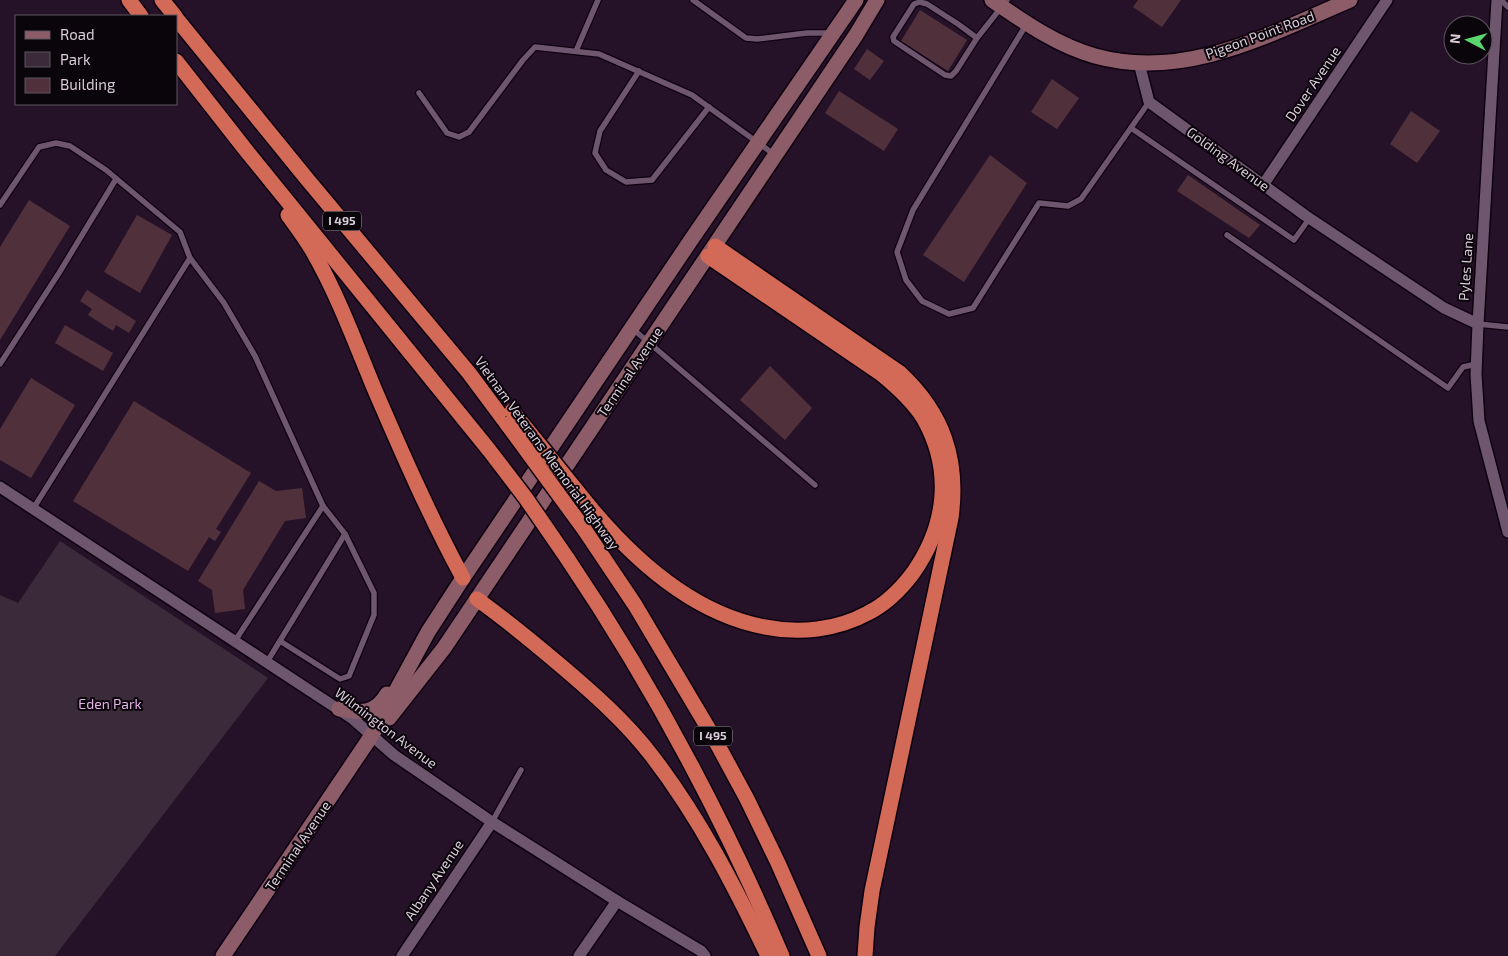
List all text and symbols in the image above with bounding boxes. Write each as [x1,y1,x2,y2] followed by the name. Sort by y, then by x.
[1203,7,1317,62] street label: Pigeon Point Road
[15,15,178,105] legend
[1443,15,1493,65] north arrow
[60,25,95,43] text: Road
[1446,33,1464,45] text: N
[1281,43,1344,125] street label: Dover Avenue
[60,50,91,68] text: Park
[60,75,116,93] text: Building
[1184,123,1273,194] street label: Golding Avenue
[323,212,361,230] road number: I 495
[1455,232,1476,302] street label: Pyles Lane
[593,324,666,420] street label: Terminal Avenue
[472,353,624,553] street label: Vietnam Veterans Memorial Highway
[332,684,441,772] street label: Wilmington Avenue
[78,695,142,712] park label: Eden Park
[694,726,732,746] road number: I 495
[261,798,334,894] street label: Terminal Avenue
[400,836,467,923] street label: Albany Avenue

